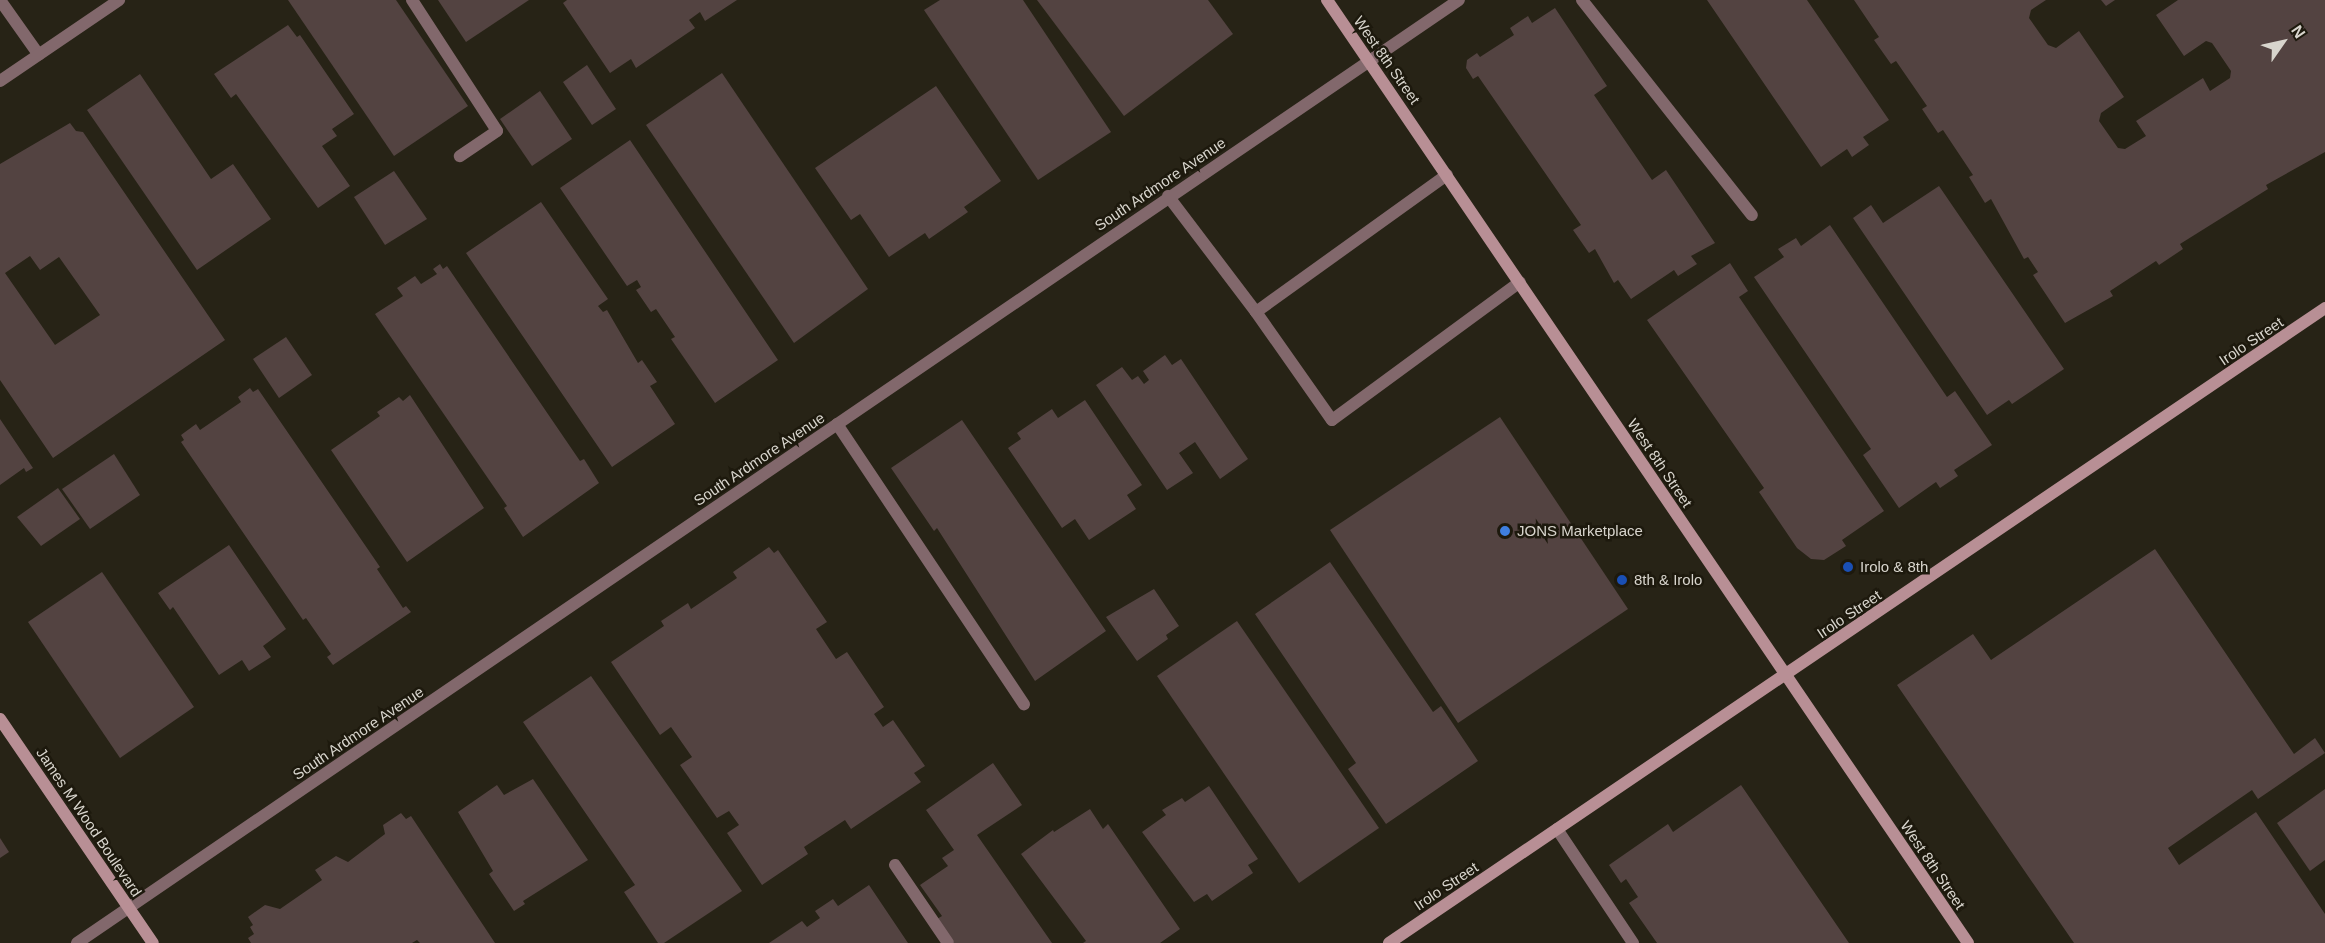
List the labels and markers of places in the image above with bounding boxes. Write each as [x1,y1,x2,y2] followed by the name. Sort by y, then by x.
[1517,522,1643,540] place label: JONS Marketplace
[1498,524,1512,538] marker: JONS Marketplace
[1860,558,1928,576] place label: Irolo & 8th
[1841,560,1855,574] marker: Irolo & 8th
[1634,571,1702,589] place label: 8th & Irolo
[1615,573,1629,587] marker: 8th & Irolo

